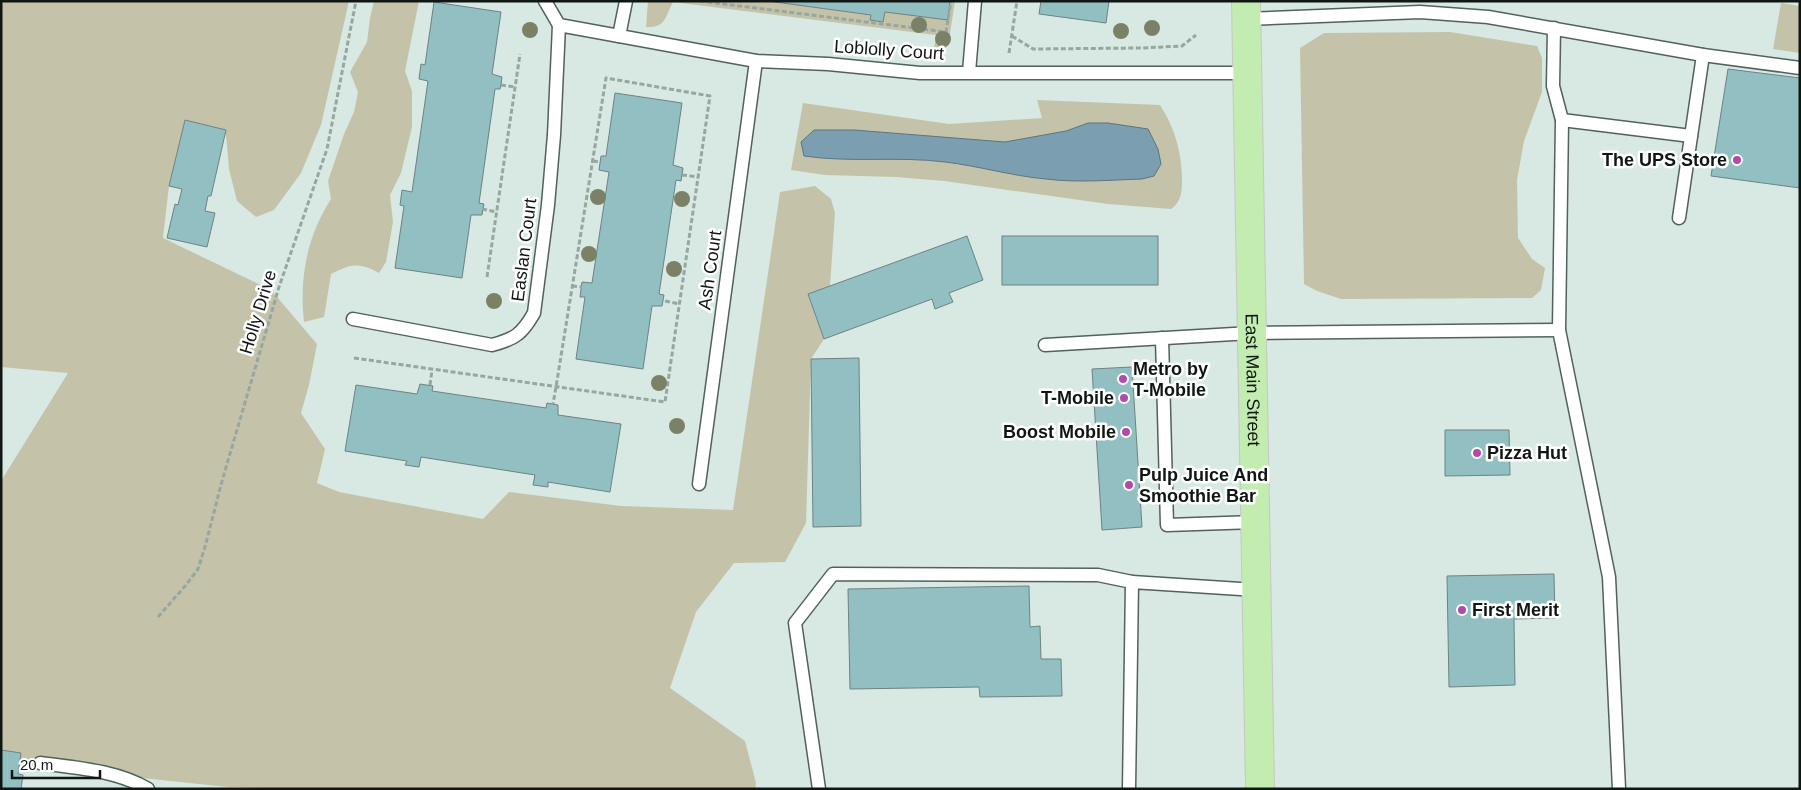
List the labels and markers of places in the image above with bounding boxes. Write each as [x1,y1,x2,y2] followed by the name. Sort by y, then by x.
[1602,150,1727,170] place label: The UPS Store
[1731,154,1743,166] marker: The UPS Store
[1133,359,1208,400] place label: Metro by T-Mobile
[1117,373,1129,385] marker: Metro by T-Mobile
[1041,388,1114,408] place label: T-Mobile
[1118,392,1130,404] marker: T-Mobile
[1003,422,1116,442] place label: Boost Mobile
[1120,426,1132,438] marker: Boost Mobile
[1487,443,1567,463] place label: Pizza Hut
[1471,447,1483,459] marker: Pizza Hut
[1139,465,1268,506] place label: Pulp Juice And Smoothie Bar
[1123,479,1135,491] marker: Pulp Juice And Smoothie Bar
[1472,600,1559,620] place label: First Merit
[1456,604,1468,616] marker: First Merit

